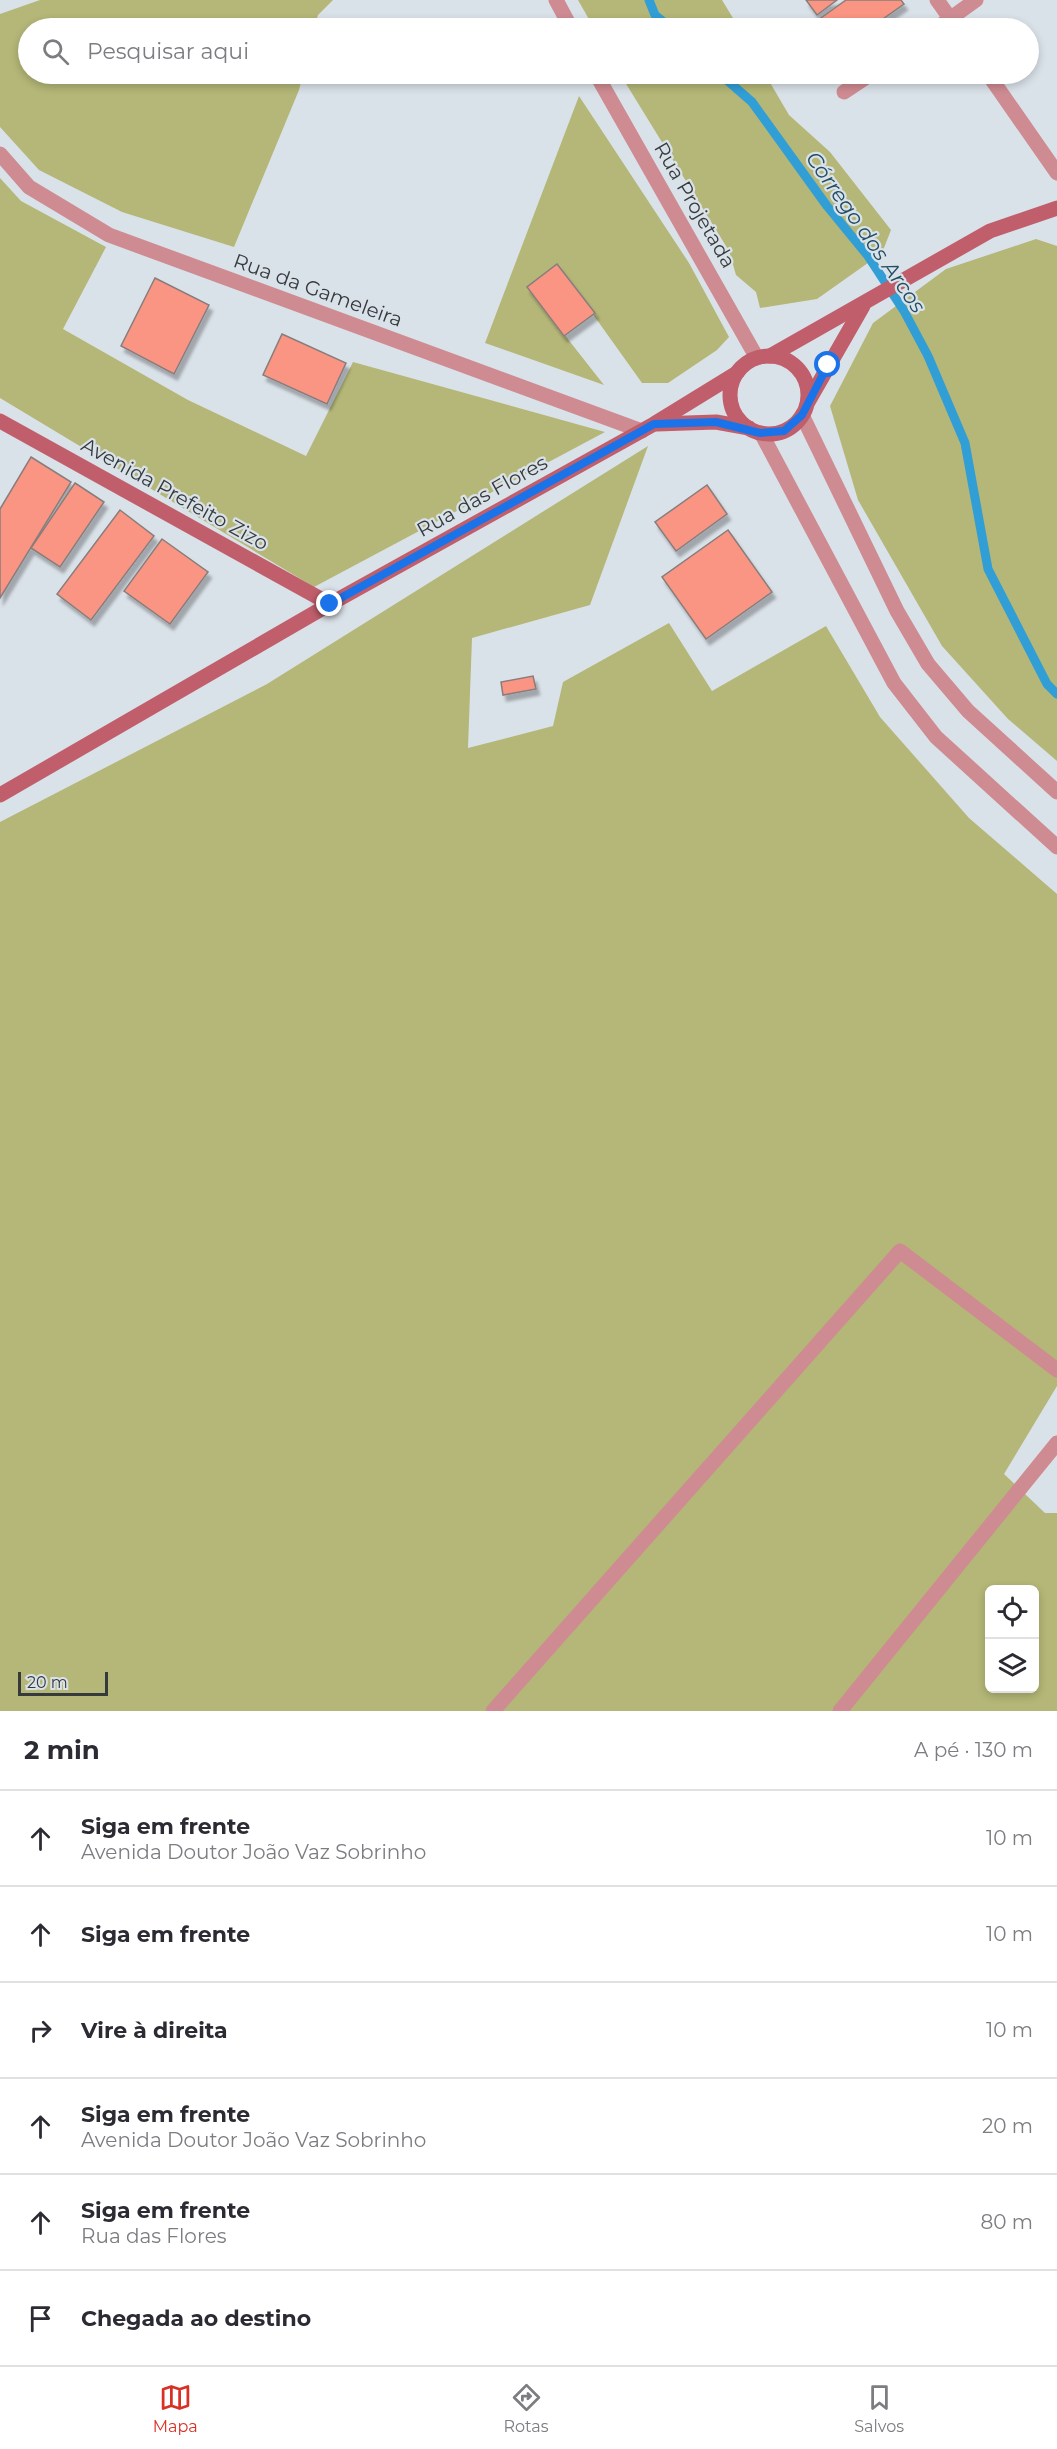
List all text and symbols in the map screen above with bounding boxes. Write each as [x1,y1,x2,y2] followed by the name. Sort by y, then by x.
[18,18,1039,84] search box
[39,35,72,68] icon: search
[87,38,249,65] text: Pesquisar aqui
[649,138,741,272] street label: Rua Projetada
[801,146,931,318] water label: Córrego dos Arcos
[230,248,406,332] street label: Rua da Gameleira
[814,351,840,377] route start
[77,433,273,555] street label: Avenida Prefeito Zizo
[413,450,552,542] street label: Rua das Flores
[316,590,342,616] route end
[985,1585,1039,1693] map controls
[985,1585,1039,1639] button: locate
[985,1639,1039,1693] button: layers
[18,1669,108,1696] scale bar
[27,1673,68,1692] text: 20 m
[24,1734,100,1766] text: 2 min
[914,1738,1033,1762] text: A pé · 130 m
[81,1813,250,1840] text: Siga em frente
[24,1822,57,1855] icon: ahead
[986,1826,1033,1850] text: 10 m
[81,1840,426,1864] text: Avenida Doutor João Vaz Sobrinho
[24,1918,57,1951] icon: ahead
[81,1921,250,1948] text: Siga em frente
[986,1922,1033,1946] text: 10 m
[24,2014,57,2047] icon: right
[81,2017,228,2044] text: Vire à direita
[986,2018,1033,2042] text: 10 m
[81,2101,250,2128] text: Siga em frente
[24,2110,57,2143] icon: ahead
[982,2114,1033,2138] text: 20 m
[81,2128,426,2152] text: Avenida Doutor João Vaz Sobrinho
[81,2197,250,2224] text: Siga em frente
[24,2206,57,2239] icon: ahead
[981,2210,1033,2234] text: 80 m
[81,2224,227,2248] text: Rua das Flores
[24,2302,57,2335] icon: arrive
[81,2305,311,2332] text: Chegada ao destino
[153,2381,198,2436] tab: Mapa
[504,2381,549,2436] tab: Rotas
[854,2381,904,2436] tab: Salvos

